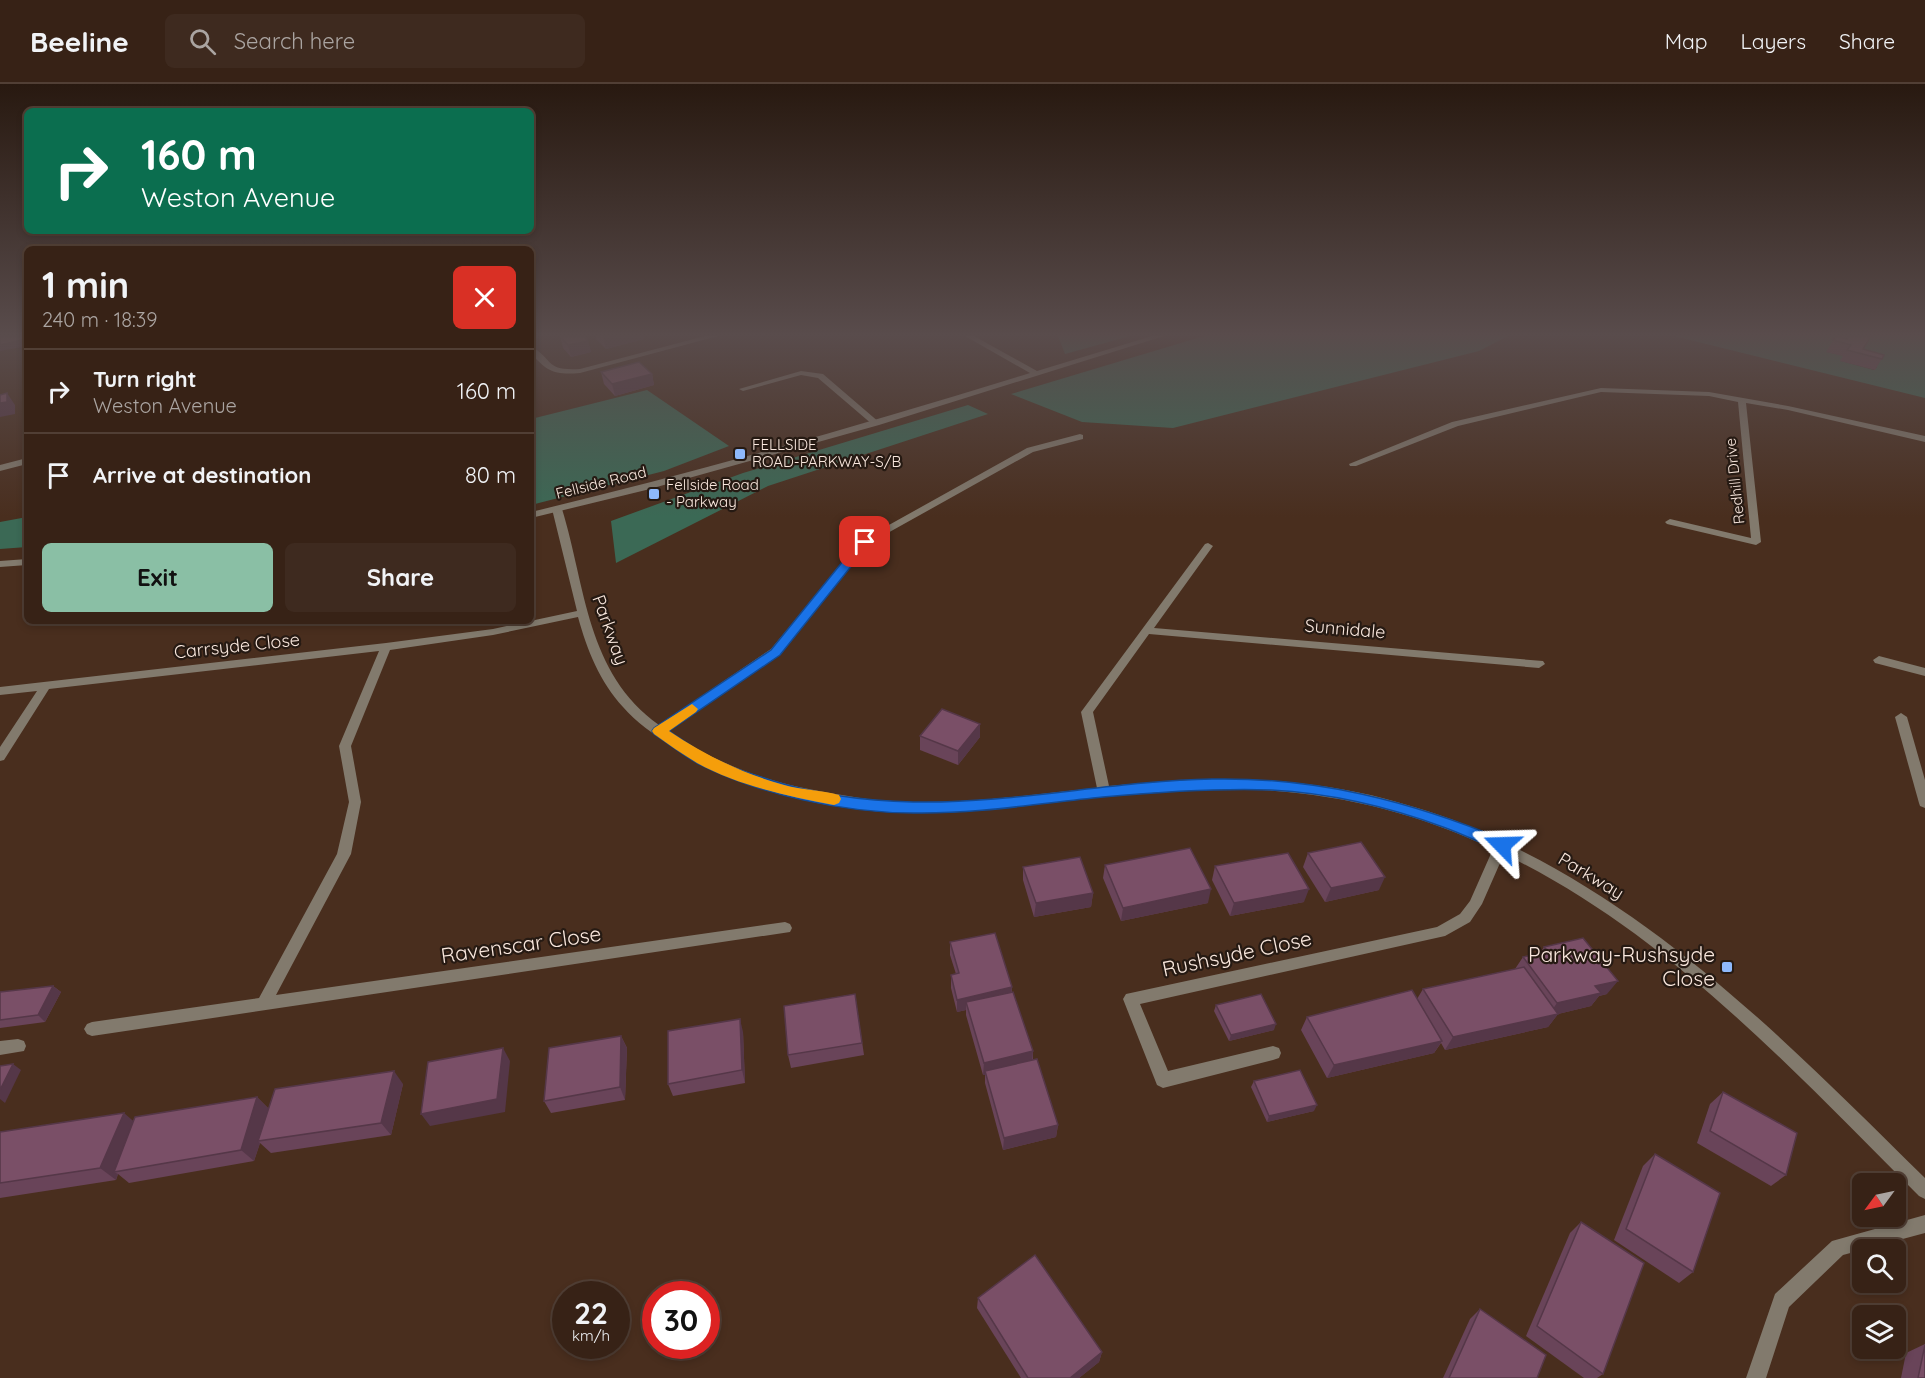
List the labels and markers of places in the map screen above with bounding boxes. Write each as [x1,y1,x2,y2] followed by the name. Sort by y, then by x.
[752,435,902,471] place label: FELLSIDE ROAD-PARKWAY-S/B
[733,447,747,461] marker: FELLSIDE ROAD-PARKWAY-S/B
[666,475,759,511] place label: Fellside Road - Parkway
[647,487,661,501] marker: Fellside Road - Parkway
[839,516,890,567] pin
[1528,941,1715,991] place label: Parkway-Rushsyde Close
[1720,960,1734,974] marker: Parkway-Rushsyde Close

